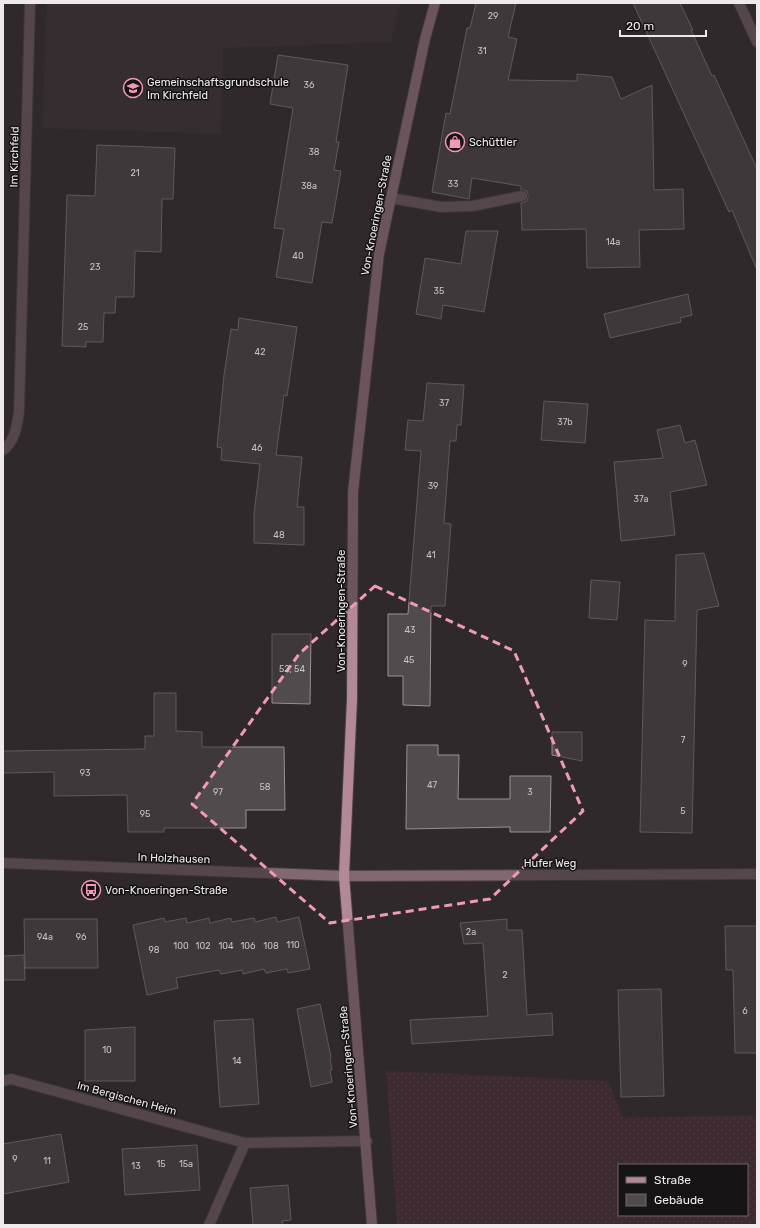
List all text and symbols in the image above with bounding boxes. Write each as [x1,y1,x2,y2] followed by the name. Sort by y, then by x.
[488,11,498,21] house number: 29
[620,12,706,38] scale bar
[626,19,654,33] text: 20 m
[477,46,487,56] house number: 31
[147,76,289,102] place label: Gemeinschaftsgrundschule Im Kirchfeld
[122,77,144,99] school or university icon: Gemeinschaftsgrundschule Im Kirchfeld
[304,80,315,90] house number: 36
[7,126,22,188] street label: Im Kirchfeld
[444,131,466,153] shop icon: Schüttler
[469,136,518,149] place label: Schüttler
[308,147,320,157] house number: 38
[358,154,395,277] street label: Von-Knoeringen-Straße
[130,168,140,178] house number: 21
[448,179,458,189] house number: 33
[301,181,317,191] house number: 38a
[606,237,620,247] house number: 14a
[292,251,304,261] house number: 40
[90,262,100,272] house number: 23
[434,286,444,296] house number: 35
[78,322,88,332] house number: 25
[255,347,265,357] house number: 42
[439,398,449,408] house number: 37
[557,417,573,427] house number: 37b
[251,443,263,453] house number: 46
[428,481,438,491] house number: 39
[634,494,649,504] house number: 37a
[273,530,285,540] house number: 48
[335,550,348,672] street label: Von-Knoeringen-Straße
[426,550,436,560] house number: 41
[405,625,416,635] house number: 43
[404,655,414,665] house number: 45
[682,659,688,669] house number: 9
[279,664,305,674] house number: 52, 54
[681,735,686,745] house number: 7
[80,768,90,778] house number: 93
[427,780,437,790] house number: 47
[259,782,271,792] house number: 58
[213,787,223,797] house number: 97
[527,787,533,797] house number: 3
[680,806,686,816] house number: 5
[140,809,150,819] house number: 95
[137,851,211,866] street label: In Holzhausen
[524,857,576,870] street label: Hufer Weg
[80,879,102,901] bus stop icon: Von-Knoeringen-Straße
[105,884,228,897] place label: Von-Knoeringen-Straße
[466,927,476,937] house number: 2a
[37,932,53,942] house number: 94a
[76,932,87,942] house number: 96
[286,940,300,950] house number: 110
[173,941,189,951] house number: 100
[196,941,210,951] house number: 102
[218,941,234,951] house number: 104
[241,941,256,951] house number: 106
[263,941,279,951] house number: 108
[148,945,160,955] house number: 98
[502,970,508,980] house number: 2
[337,1005,360,1129] street label: Von-Knoeringen-Straße
[742,1006,748,1016] house number: 6
[102,1045,112,1055] house number: 10
[232,1056,242,1066] house number: 14
[76,1079,178,1118] street label: Im Bergischen Heim
[12,1154,18,1164] house number: 9
[43,1156,51,1166] house number: 11
[156,1159,166,1169] house number: 15
[179,1159,193,1169] house number: 15a
[131,1161,141,1171] house number: 13
[618,1164,748,1216] legend
[654,1173,691,1187] text: Straße
[654,1193,704,1207] text: Gebäude

